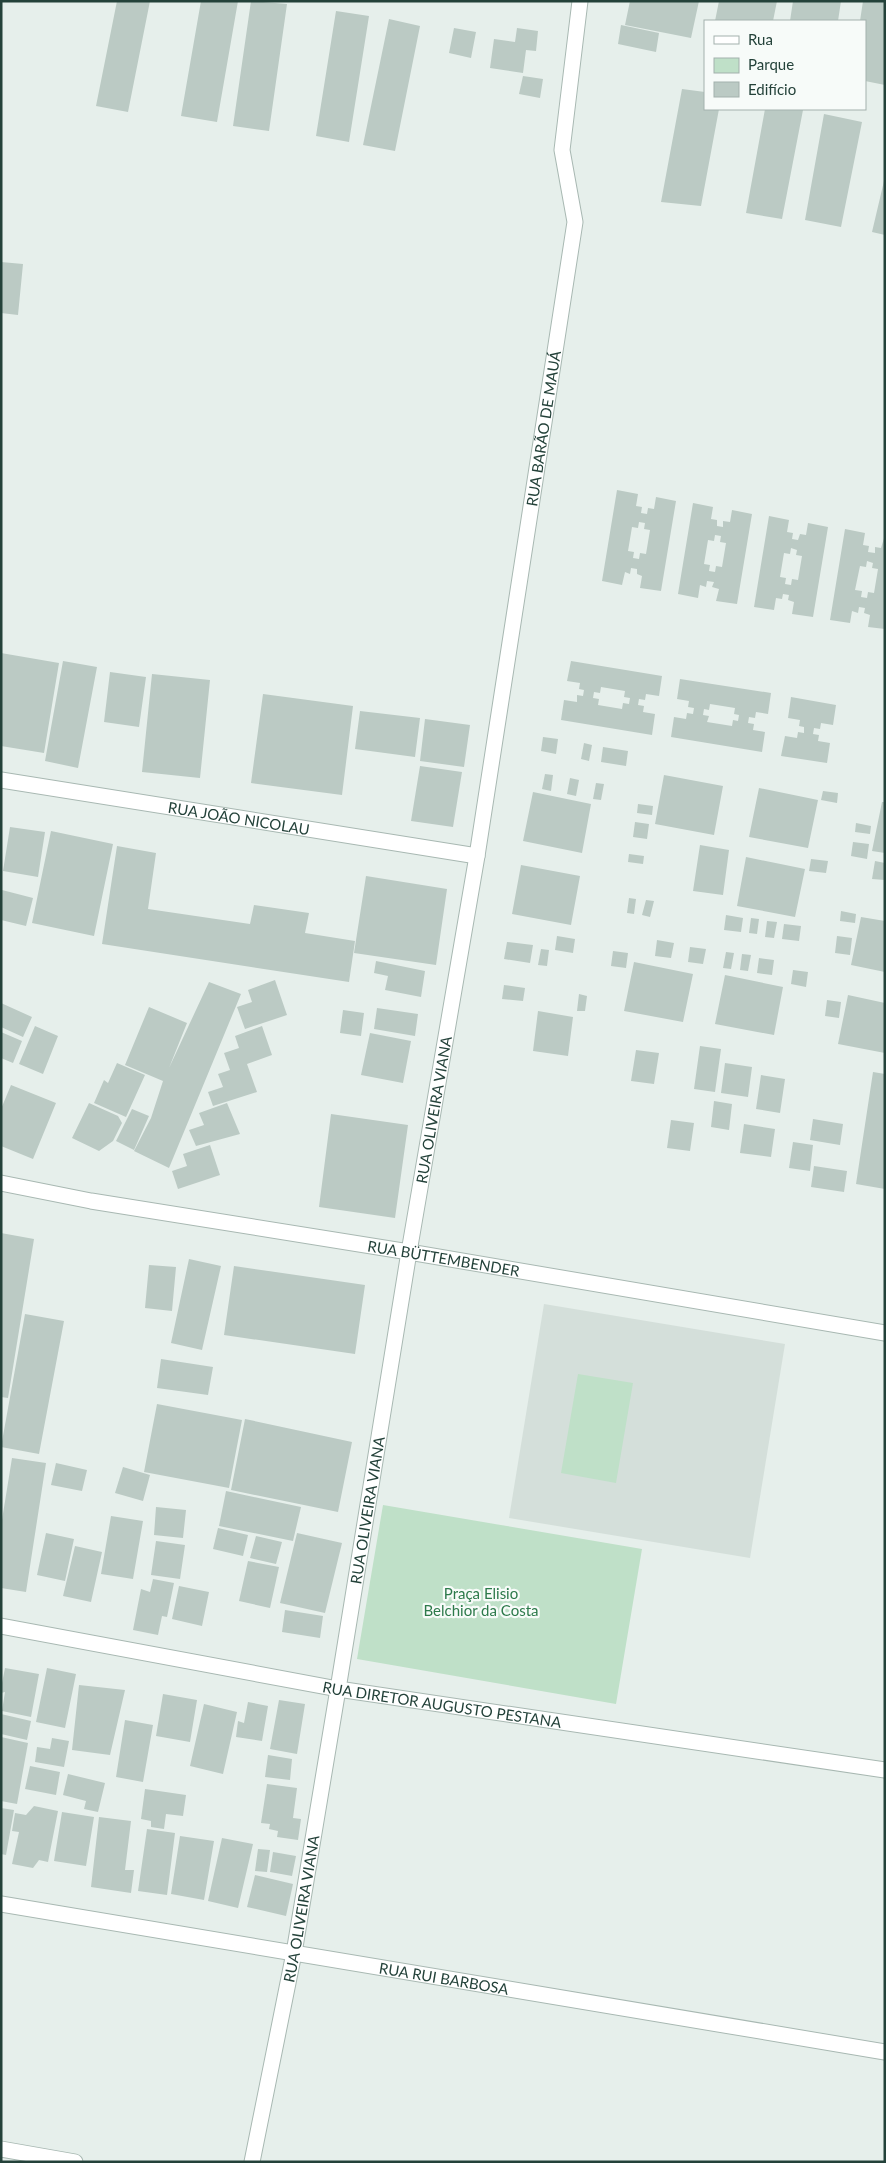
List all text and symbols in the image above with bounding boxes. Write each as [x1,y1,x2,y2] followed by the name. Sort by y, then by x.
[704,20,866,110] legend
[748,30,773,48] text: Rua
[748,55,794,73] text: Parque
[748,80,796,98] text: Edifício
[522,349,564,508] street label: RUA BARÃO DE MAUÁ
[167,798,311,838] street label: RUA JOÃO NICOLAU
[412,1034,455,1185] street label: RUA OLIVEIRA VIANA
[366,1236,522,1280] street label: RUA BÜTTEMBENDER
[346,1434,388,1585] street label: RUA OLIVEIRA VIANA
[423,1584,539,1619] park label: Praça Elisio Belchior da Costa
[321,1677,564,1731] street label: RUA DIRETOR AUGUSTO PESTANA
[279,1833,323,1984] street label: RUA OLIVEIRA VIANA
[378,1958,511,1998] street label: RUA RUI BARBOSA

